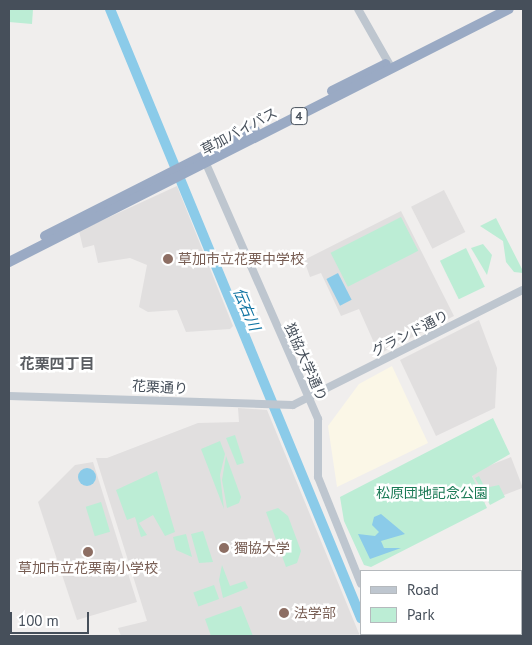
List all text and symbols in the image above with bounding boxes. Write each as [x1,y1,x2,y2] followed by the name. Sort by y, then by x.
[198,104,280,158] street label: 草加バイパス
[290,106,308,125] road number: 4
[178,251,304,267] place label: 草加市立花栗中学校
[162,253,174,265] marker: 草加市立花栗中学校
[230,285,264,333] water label: 伝右川
[369,306,451,360] street label: グランド通り
[281,320,331,404] street label: 独協大学通り
[20,355,94,373] district label: 花栗四丁目
[132,377,188,397] street label: 花栗通り
[376,485,488,501] park label: 松原団地記念公園
[234,540,290,556] place label: 獨協大学
[218,542,230,554] marker: 獨協大学
[82,546,94,558] marker: 草加市立花栗南小学校
[18,560,158,576] place label: 草加市立花栗南小学校
[360,570,522,635] legend
[407,580,439,599] text: Road
[12,602,91,634] scale bar
[294,605,336,621] place label: 法学部
[407,605,435,624] text: Park
[278,607,290,619] marker: 法学部
[18,611,59,630] text: 100 m

